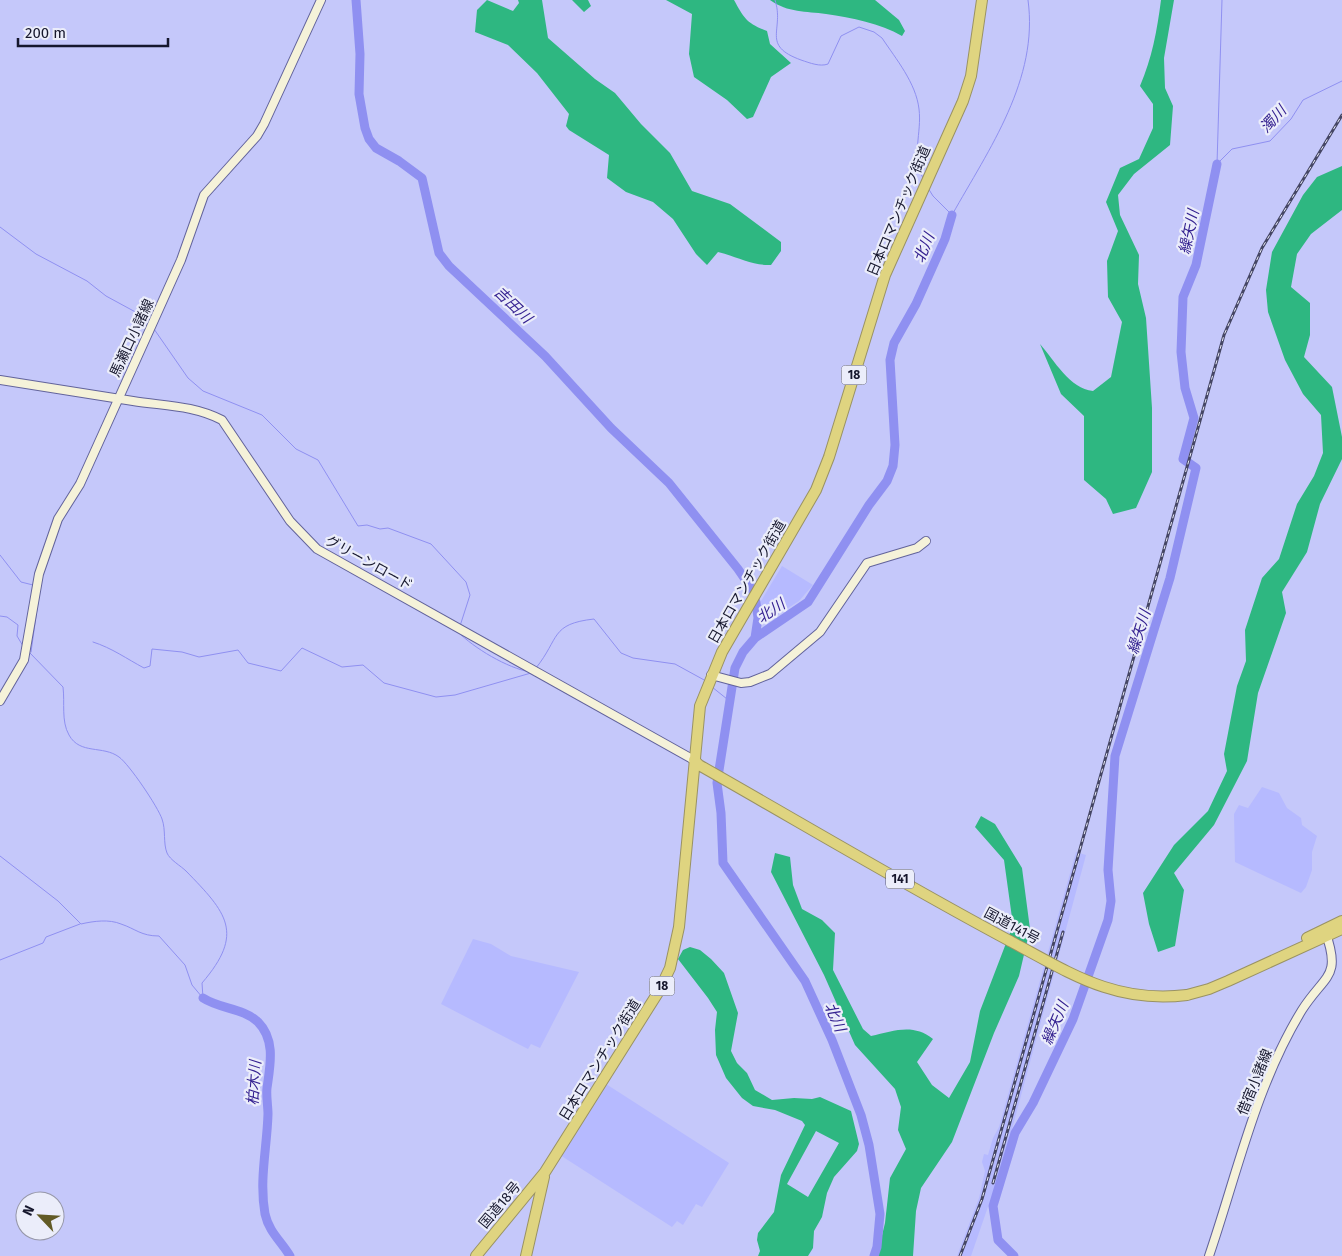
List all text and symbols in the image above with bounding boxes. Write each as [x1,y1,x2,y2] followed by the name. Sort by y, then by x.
[18,15,168,47] scale bar
[25,24,66,42] text: 200 m
[1256,100,1291,136] water label: 濁川
[864,143,934,279] street label: 日本ロマンチック街道
[1176,206,1203,256] water label: 繰矢川
[910,229,939,265] water label: 北川
[491,283,537,328] water label: 吉田川
[107,296,157,380] street label: 馬瀬口小諸線
[842,366,866,384] road number: 18
[705,517,789,647] street label: 日本ロマンチック街道
[322,532,416,594] street label: グリーンロード
[754,594,790,627] water label: 北川
[1124,606,1155,656] water label: 繰矢川
[886,870,914,889] road number: 141
[981,904,1043,948] street label: 国道141号
[650,976,674,996] road number: 18
[556,996,644,1124] street label: 日本ロマンチック街道
[1038,997,1073,1047] water label: 繰矢川
[821,1000,850,1036] water label: 北川
[1234,1046,1276,1118] street label: 借宿小諸線
[243,1058,265,1106] water label: 柏木川
[476,1178,524,1232] street label: 国道18号
[15,1191,65,1241] north arrow
[19,1203,38,1219] text: N

